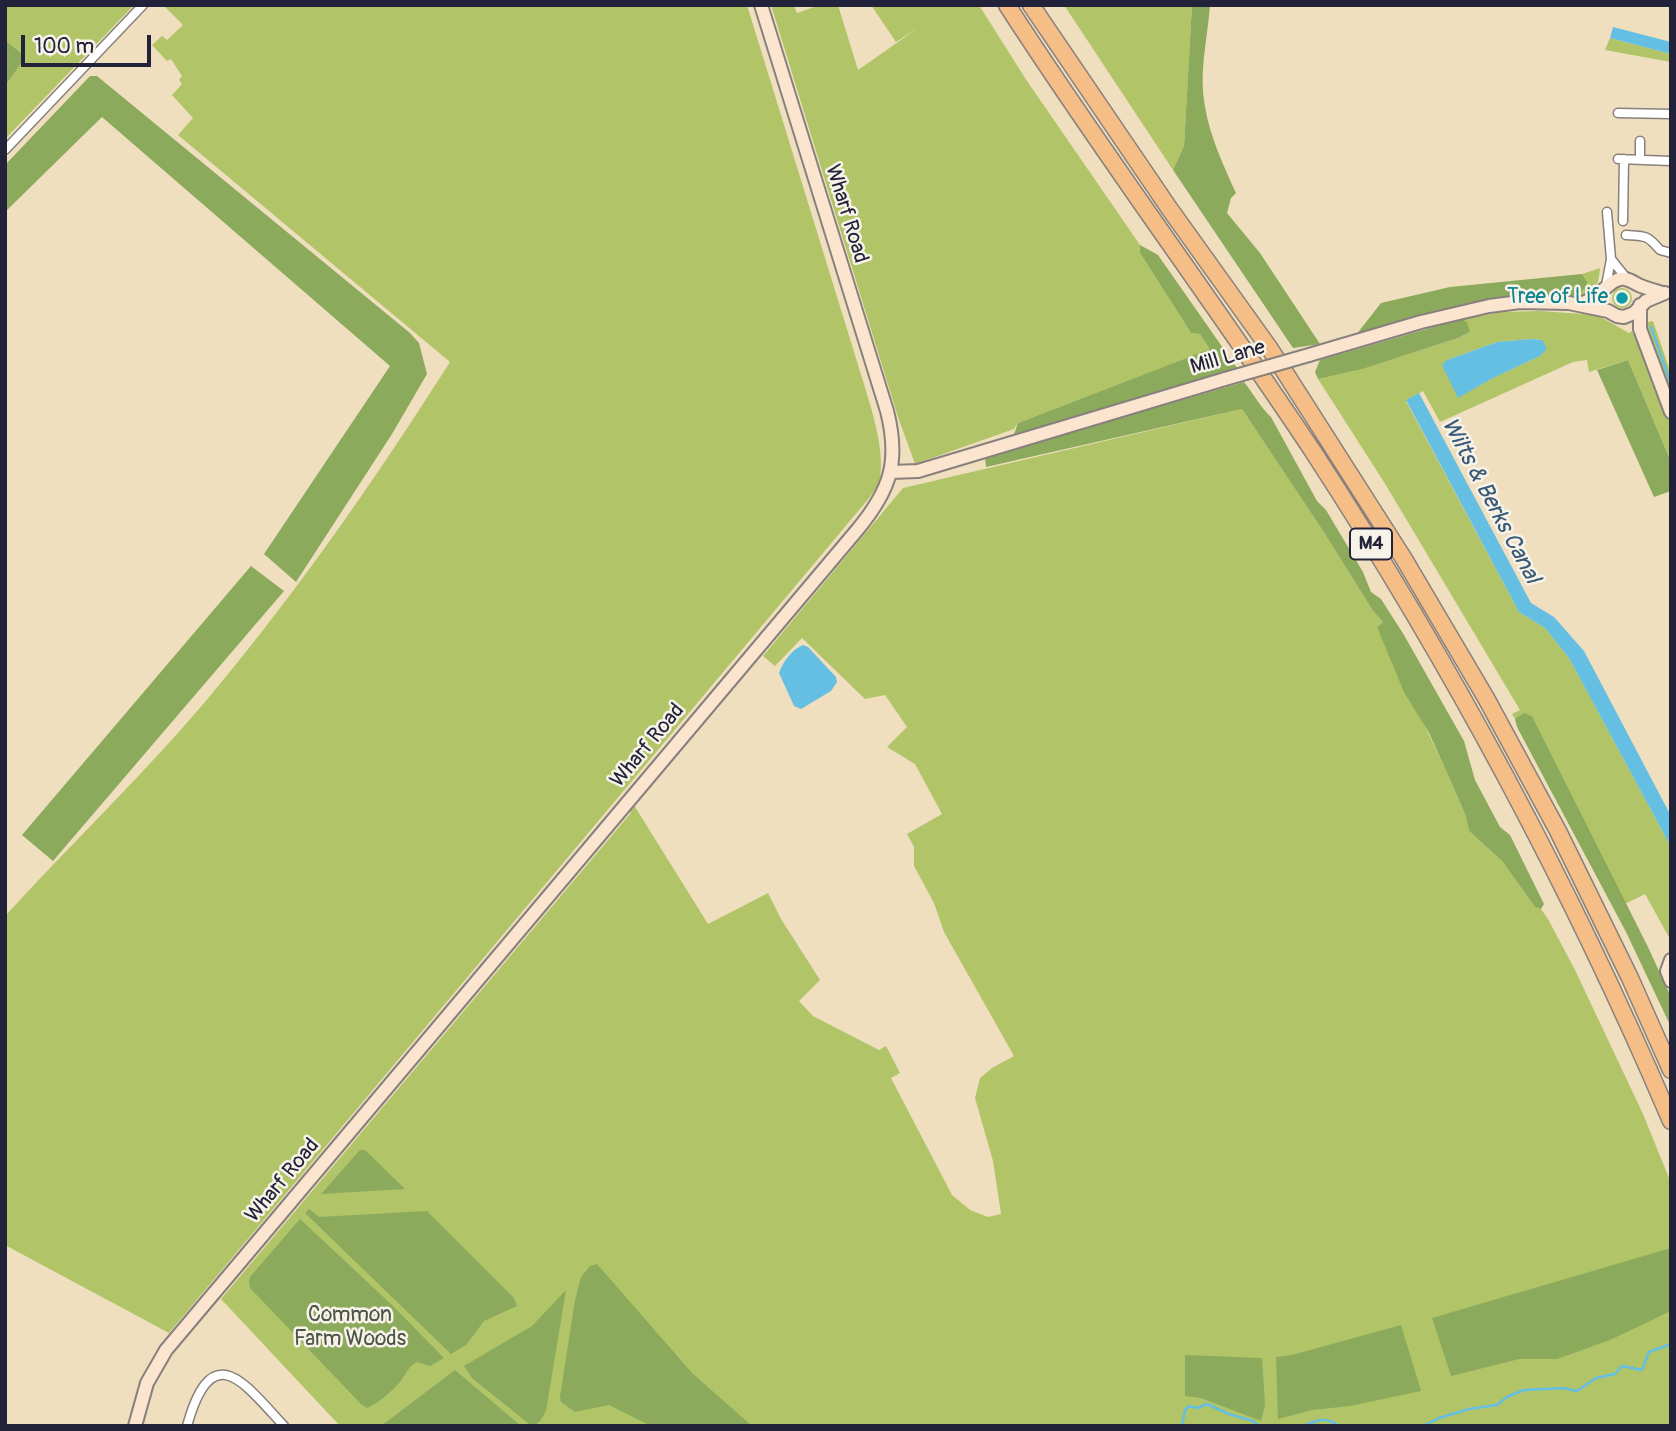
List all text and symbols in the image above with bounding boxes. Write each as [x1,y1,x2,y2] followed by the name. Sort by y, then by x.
[24,21,154,65] scale bar
[34,33,94,60] text: 100 m
[819,162,873,266] street label: Wharf Road
[1507,285,1608,311] place label: Tree of Life
[1614,290,1630,306] marker: Tree of Life
[1188,335,1268,381] street label: Mill Lane
[1435,413,1545,589] water label: Wilts & Berks Canal
[1350,528,1392,559] road number: M4
[606,699,690,793] street label: Wharf Road
[241,1134,325,1228] street label: Wharf Road
[294,1303,406,1353] park label: Common Farm Woods

